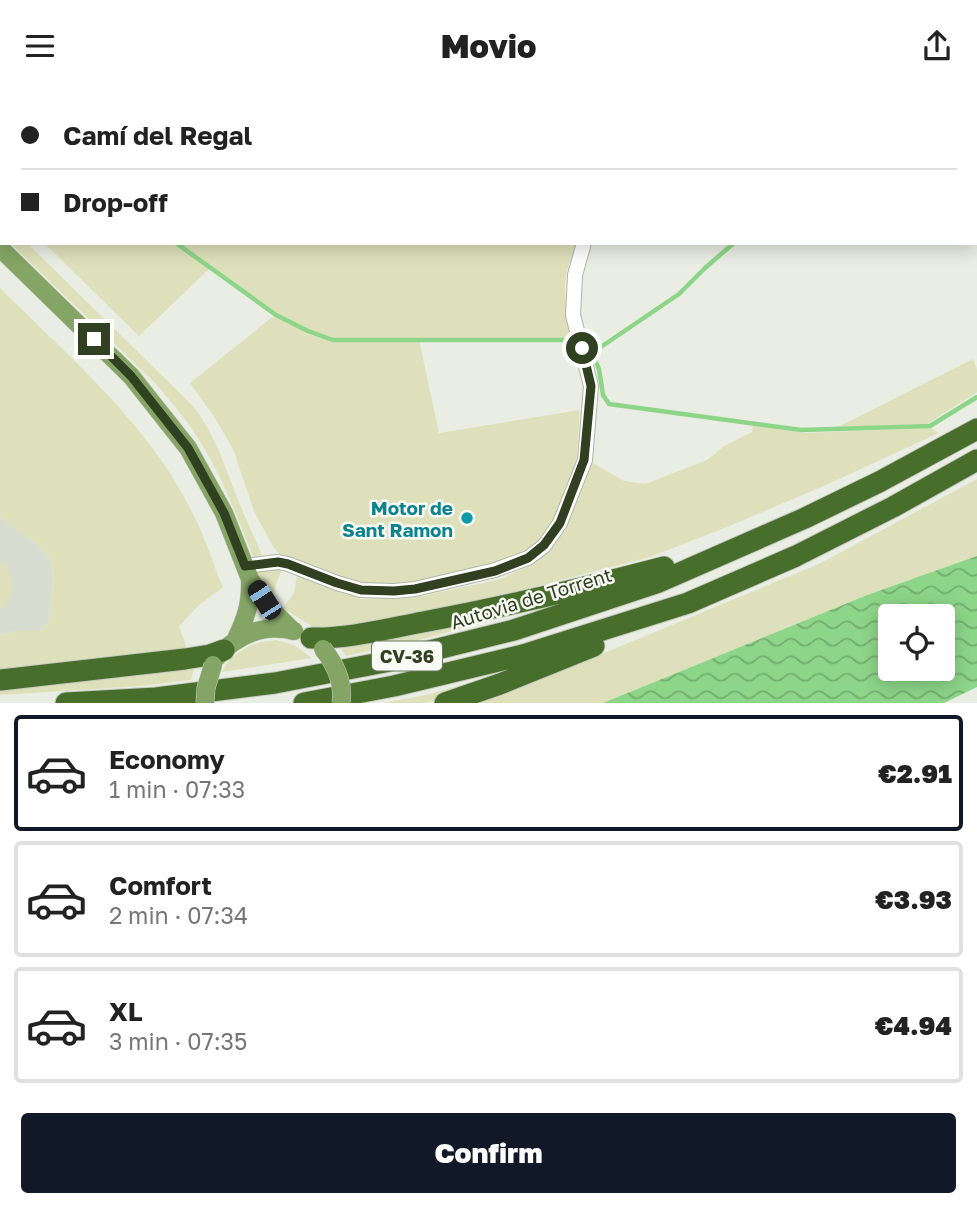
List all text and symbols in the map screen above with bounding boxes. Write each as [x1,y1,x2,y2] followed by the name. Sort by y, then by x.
[21,27,59,65] icon: menu
[441,27,536,65] text: Movio
[918,27,956,65] icon: share
[63,120,252,151] text: Camí del Regal
[63,187,168,218] text: Drop-off
[78,323,110,355] route end
[566,332,598,364] route start
[342,496,453,541] place label: Motor de Sant Ramon
[459,510,475,526] marker: Motor de Sant Ramon
[448,563,614,633] street label: Autovia de Torrent
[244,577,285,623] car
[878,604,955,681] map controls
[878,604,955,681] button: locate
[372,641,442,671] road number: CV-36
[25,742,88,805] icon: car
[109,744,225,775] text: Economy
[878,758,952,789] text: €2.91
[109,775,245,803] text: 1 min · 07:33
[25,868,88,931] icon: car
[109,870,212,901] text: Comfort
[875,884,952,915] text: €3.93
[109,901,248,929] text: 2 min · 07:34
[25,994,88,1057] icon: car
[109,996,143,1027] text: XL
[875,1010,952,1041] text: €4.94
[109,1027,247,1055] text: 3 min · 07:35
[21,1113,956,1193] button: Confirm

